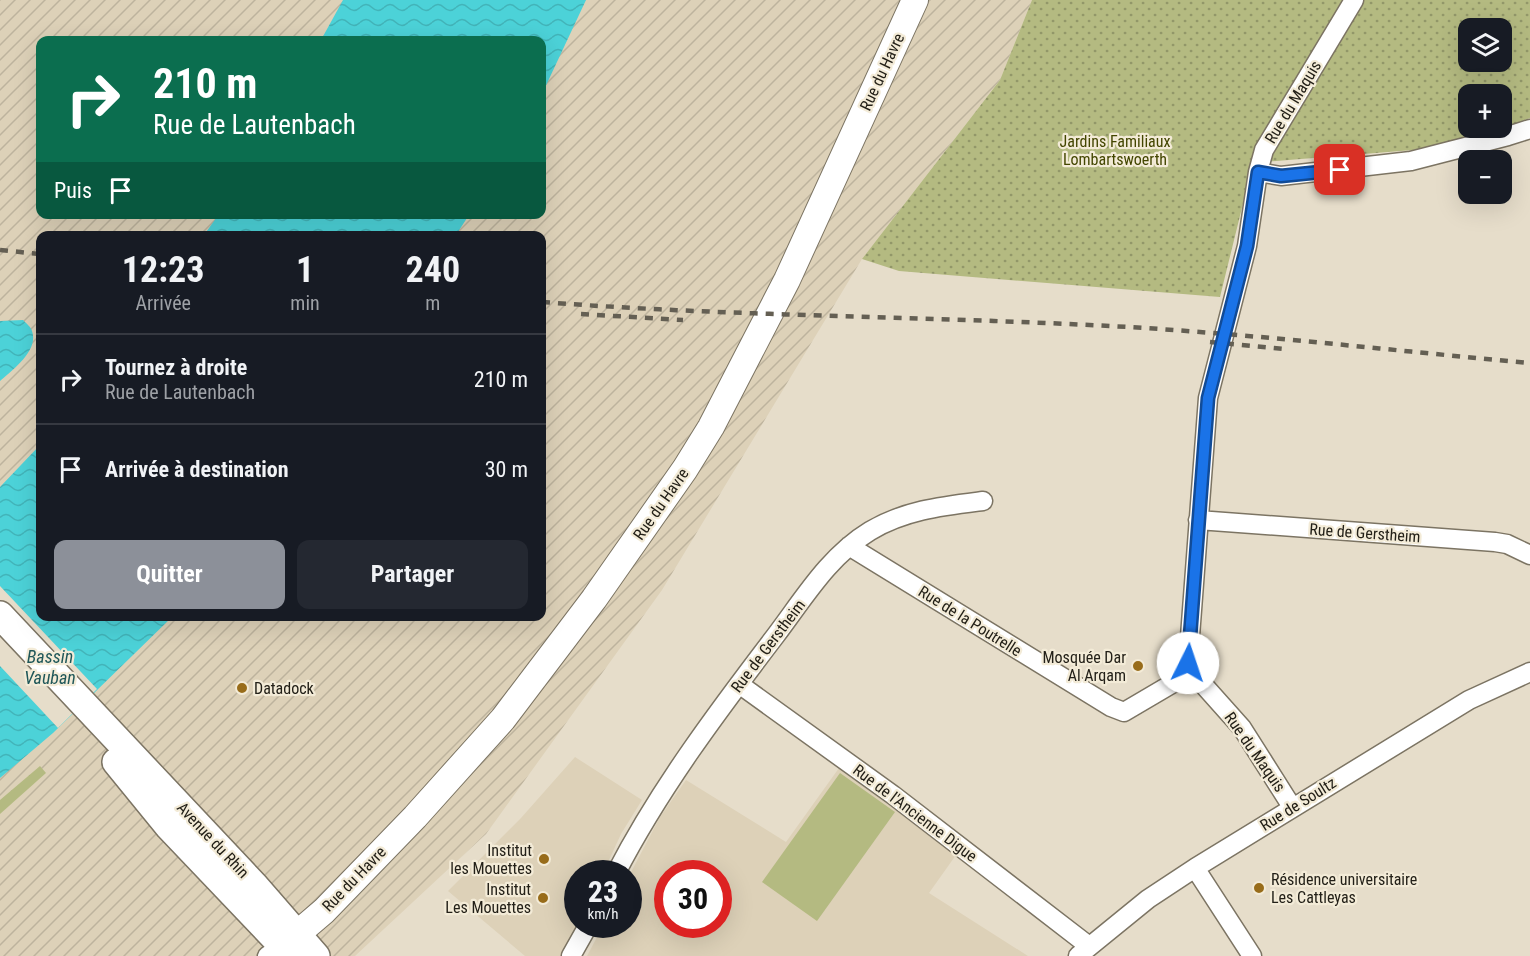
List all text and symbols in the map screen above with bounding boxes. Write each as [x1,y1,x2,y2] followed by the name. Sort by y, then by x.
[1458,18,1512,204] map controls
[1458,18,1512,72] button: layers
[856,30,908,114] street label: Rue du Havre
[1261,57,1325,147] street label: Rue du Maquis
[153,59,258,108] text: 210 m
[54,60,132,138] icon: right
[1458,84,1512,138] button: +
[153,109,356,141] text: Rue de Lautenbach
[1059,132,1171,169] park label: Jardins Familiaux Lombartswoerth
[1314,144,1365,195] pin
[1458,150,1512,204] button: −
[1323,153,1356,186] icon: arrive
[104,174,137,207] icon: arrive
[54,178,92,203] text: Puis
[122,249,204,291] text: 12:23
[296,249,314,291] text: 1
[406,249,460,291] text: 240
[135,291,191,315] text: Arrivée
[290,291,320,315] text: min
[425,291,440,315] text: m
[105,355,247,380] text: Tournez à droite
[54,363,87,396] icon: right
[474,367,528,392] text: 210 m
[105,380,255,404] text: Rue de Lautenbach
[54,453,87,486] icon: arrive
[105,457,289,482] text: Arrivée à destination
[485,457,528,482] text: 30 m
[629,464,693,544] street label: Rue du Havre
[1309,520,1421,546] street label: Rue de Gerstheim
[54,540,285,609] button: Quitter
[297,540,528,609] button: Partager
[915,582,1025,660] street label: Rue de la Poutrelle
[727,596,809,696] street label: Rue de Gerstheim
[1156,631,1220,695] position arrow
[24,646,76,688] water label: Bassin Vauban
[1043,648,1126,685] place label: Mosquée Dar Al Arqam
[1131,659,1145,673] marker: Mosquée Dar Al Arqam
[254,679,315,698] place label: Datadock
[235,681,249,695] marker: Datadock
[1220,708,1290,796] street label: Rue du Maquis
[849,760,981,866] street label: Rue de l'Ancienne Digue
[1256,773,1340,835] street label: Rue de Soultz
[173,798,253,882] street label: Avenue du Rhin
[450,841,532,878] place label: Institut les Mouettes
[318,842,390,916] street label: Rue du Havre
[537,852,551,866] marker: Institut les Mouettes
[654,860,732,938] speed limit sign: 30
[1271,870,1417,907] place label: Résidence universitaire Les Cattleyas
[588,874,618,909] text: 23
[445,880,531,917] place label: Institut Les Mouettes
[1252,881,1266,895] marker: Résidence universitaire Les Cattleyas
[536,891,550,905] marker: Institut Les Mouettes
[588,905,618,923] text: km/h

